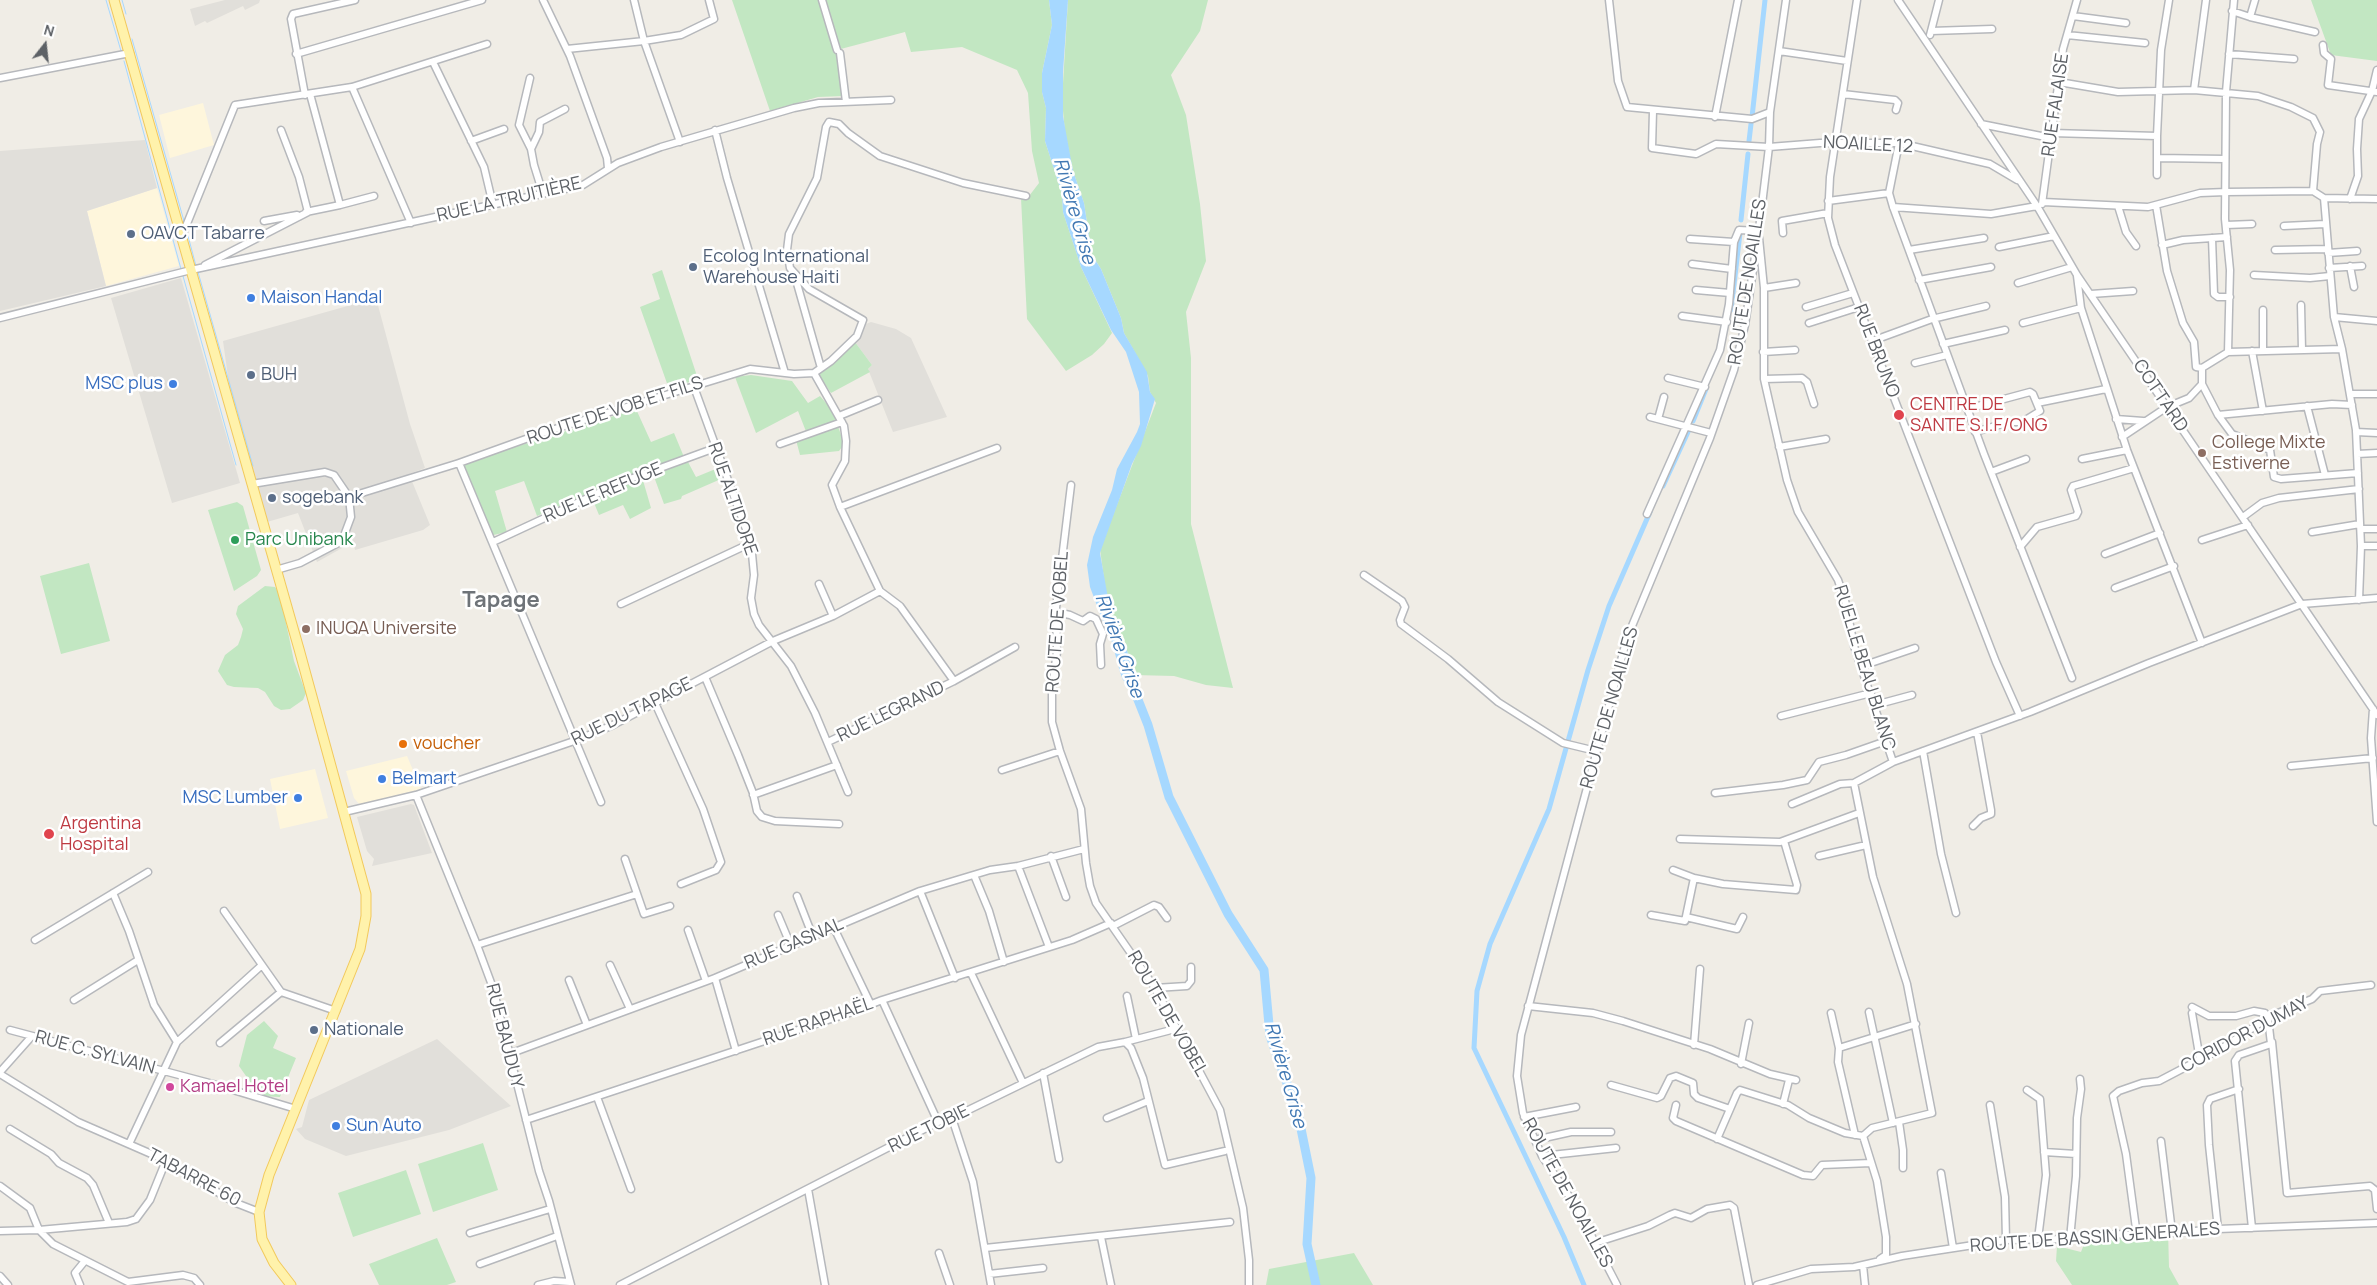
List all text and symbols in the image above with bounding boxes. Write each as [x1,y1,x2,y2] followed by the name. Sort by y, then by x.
[20,20,70,70] north arrow
[42,20,57,41] text: N
[2038,52,2074,158] street label: RUE FALAISE
[1822,132,1914,158] street label: NOAILLE 12
[1048,155,1100,267] water label: Rivière Grise
[435,173,583,227] street label: RUE LA TRUITIÈRE
[1724,198,1772,366] street label: ROUTE DE NOAILLES
[141,223,265,245] place label: OAVCT Tabarre
[125,228,137,240] marker: OAVCT Tabarre
[703,246,869,288] place label: Ecolog International Warehouse Haiti
[687,261,699,273] marker: Ecolog International Warehouse Haiti
[261,287,383,309] place label: Maison Handal
[245,292,257,304] marker: Maison Handal
[1848,301,1904,401] street label: RUE BRUNO
[2128,356,2192,436] street label: COTTARD
[261,364,297,386] place label: BUH
[245,369,257,381] marker: BUH
[524,372,706,450] street label: ROUTE DE VOB ET FILS
[85,373,163,395] place label: MSC plus
[167,378,179,390] marker: MSC plus
[1910,394,2047,436] place label: CENTRE DE SANTE S.I.F/ONG
[1892,408,1906,422] marker: CENTRE DE SANTE S.I.F/ONG
[2212,432,2325,474] place label: College Mixte Estiverne
[703,440,761,558] street label: RUE ALTIDORE
[2196,447,2208,459] marker: College Mixte Estiverne
[540,458,666,528] street label: RUE LE REFUGE
[282,487,364,509] place label: sogebank
[266,492,278,504] marker: sogebank
[245,529,353,551] place label: Parc Unibank
[229,534,241,546] marker: Parc Unibank
[1042,551,1074,693] street label: ROUTE DE VOBEL
[1829,583,1899,753] street label: RUELLE BEAU BLANC
[462,588,540,614] district label: Tapage
[1090,591,1148,701] water label: Rivière Grise
[316,618,457,640] place label: INUQA Universite
[300,623,312,635] marker: INUQA Universite
[1577,625,1643,791] street label: ROUTE DE NOAILLES
[568,673,696,751] street label: RUE DU TAPAGE
[834,677,948,747] street label: RUE LEGRAND
[413,733,481,755] place label: voucher
[397,738,409,750] marker: voucher
[392,768,457,790] place label: Belmart
[376,773,388,785] marker: Belmart
[182,787,288,809] place label: MSC Lumber
[292,792,304,804] marker: MSC Lumber
[60,813,141,856] place label: Argentina Hospital
[42,827,56,841] marker: Argentina Hospital
[741,914,847,974] street label: RUE GASNAL
[1122,947,1212,1081] street label: ROUTE DE VOBEL
[481,981,527,1091] street label: RUE BAUDUY
[2177,992,2313,1078] street label: CORIDOR DUMAY
[760,993,876,1051] street label: RUE RAPHAËL
[324,1019,404,1041] place label: Nationale
[1259,1019,1311,1131] water label: Rivière Grise
[308,1024,320,1036] marker: Nationale
[32,1027,158,1079] street label: RUE C. SYLVAIN
[180,1076,289,1098] place label: Kamael Hotel
[164,1081,176,1093] marker: Kamael Hotel
[885,1100,973,1158] street label: RUE TOBIE
[346,1115,422,1137] place label: Sun Auto
[1517,1115,1617,1271] street label: ROUTE DE NOAILLES
[330,1120,342,1132] marker: Sun Auto
[143,1144,245,1212] street label: TABARRE 60
[1969,1218,2221,1258] street label: ROUTE DE BASSIN GENERALES

